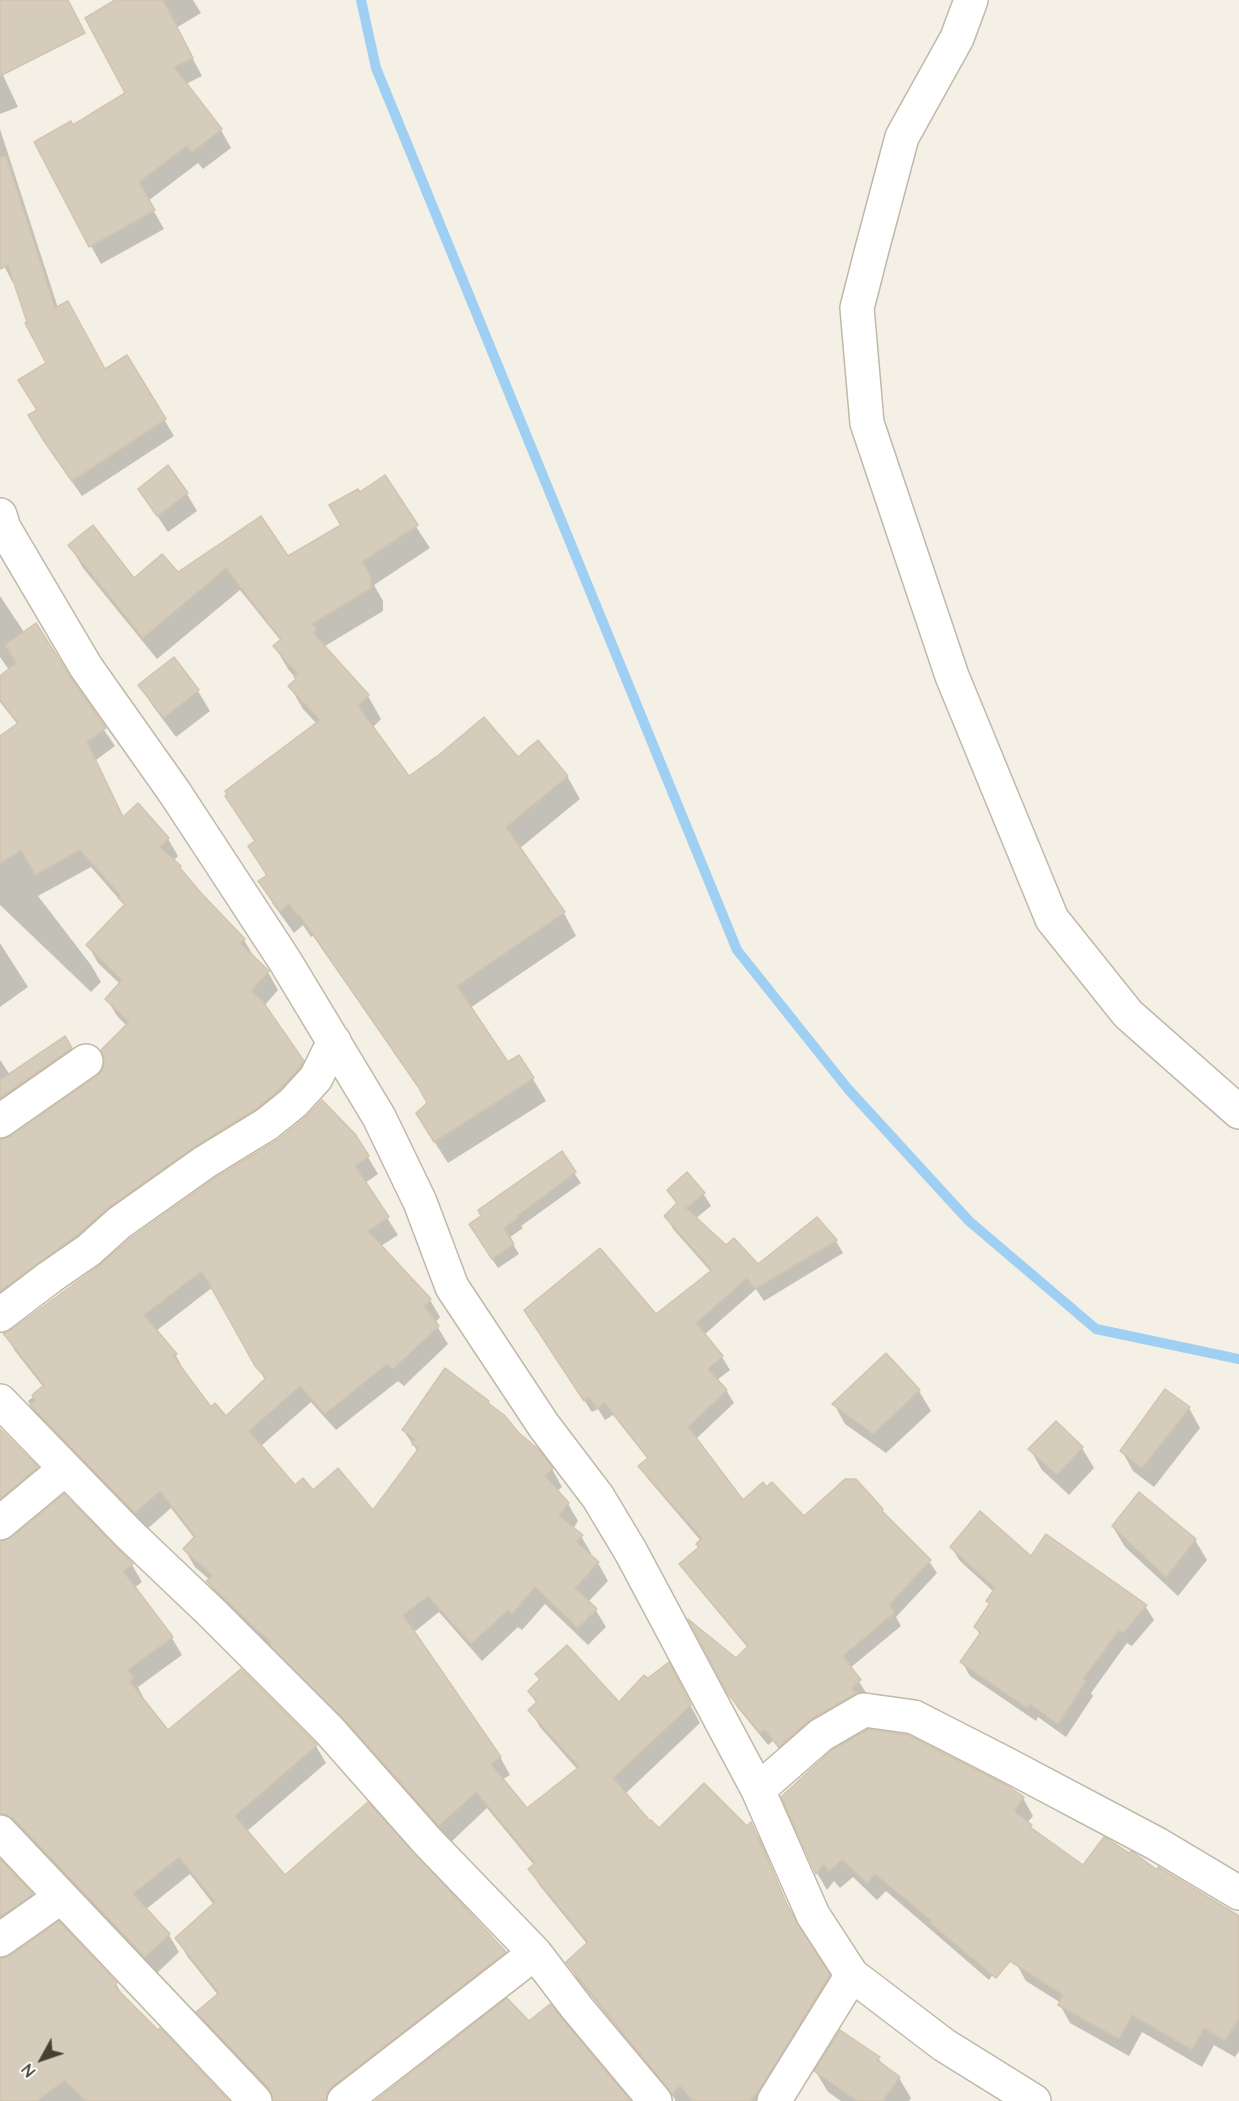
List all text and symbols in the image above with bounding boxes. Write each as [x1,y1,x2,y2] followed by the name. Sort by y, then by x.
[12,2029,72,2089] north arrow
[17,2060,40,2082] text: N

